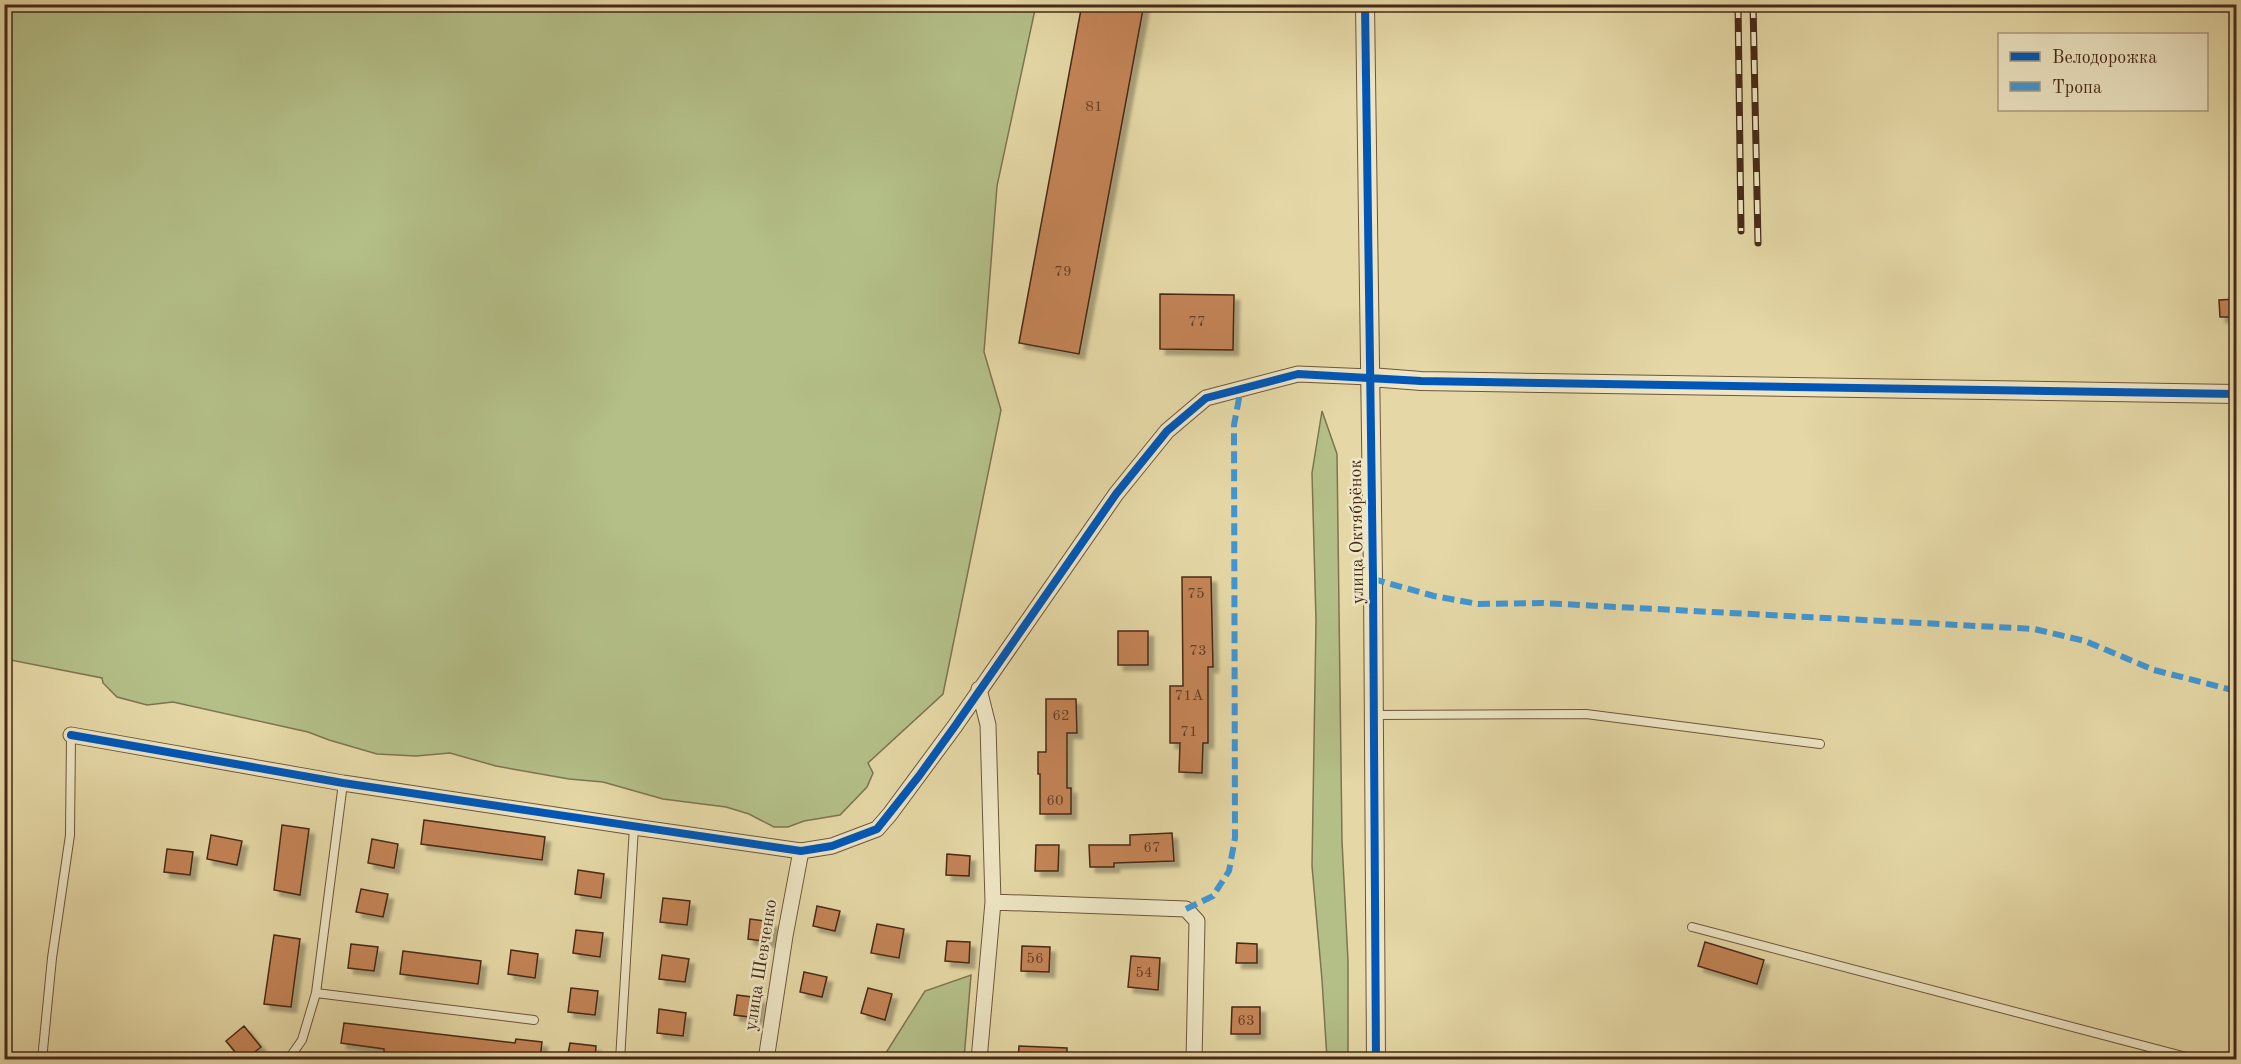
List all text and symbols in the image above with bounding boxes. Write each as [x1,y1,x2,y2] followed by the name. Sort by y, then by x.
[1998,33,2208,111] legend
[2052,49,2157,67] text: Велодорожка
[2052,79,2102,97] text: Тропа
[1085,100,1103,115] house number: 81
[1054,265,1072,280] house number: 79
[1188,315,1206,330] house number: 77
[1347,459,1367,605] street label: улица Октябрёнок
[1187,587,1205,602] house number: 75
[1189,644,1207,659] house number: 73
[1175,689,1204,704] house number: 71А
[1052,709,1070,724] house number: 62
[1180,725,1198,740] house number: 71
[1046,794,1064,809] house number: 60
[1143,841,1161,856] house number: 67
[742,898,780,1032] street label: улица Шевченко
[1026,952,1044,967] house number: 56
[1135,966,1153,981] house number: 54
[1237,1014,1255,1029] house number: 63

